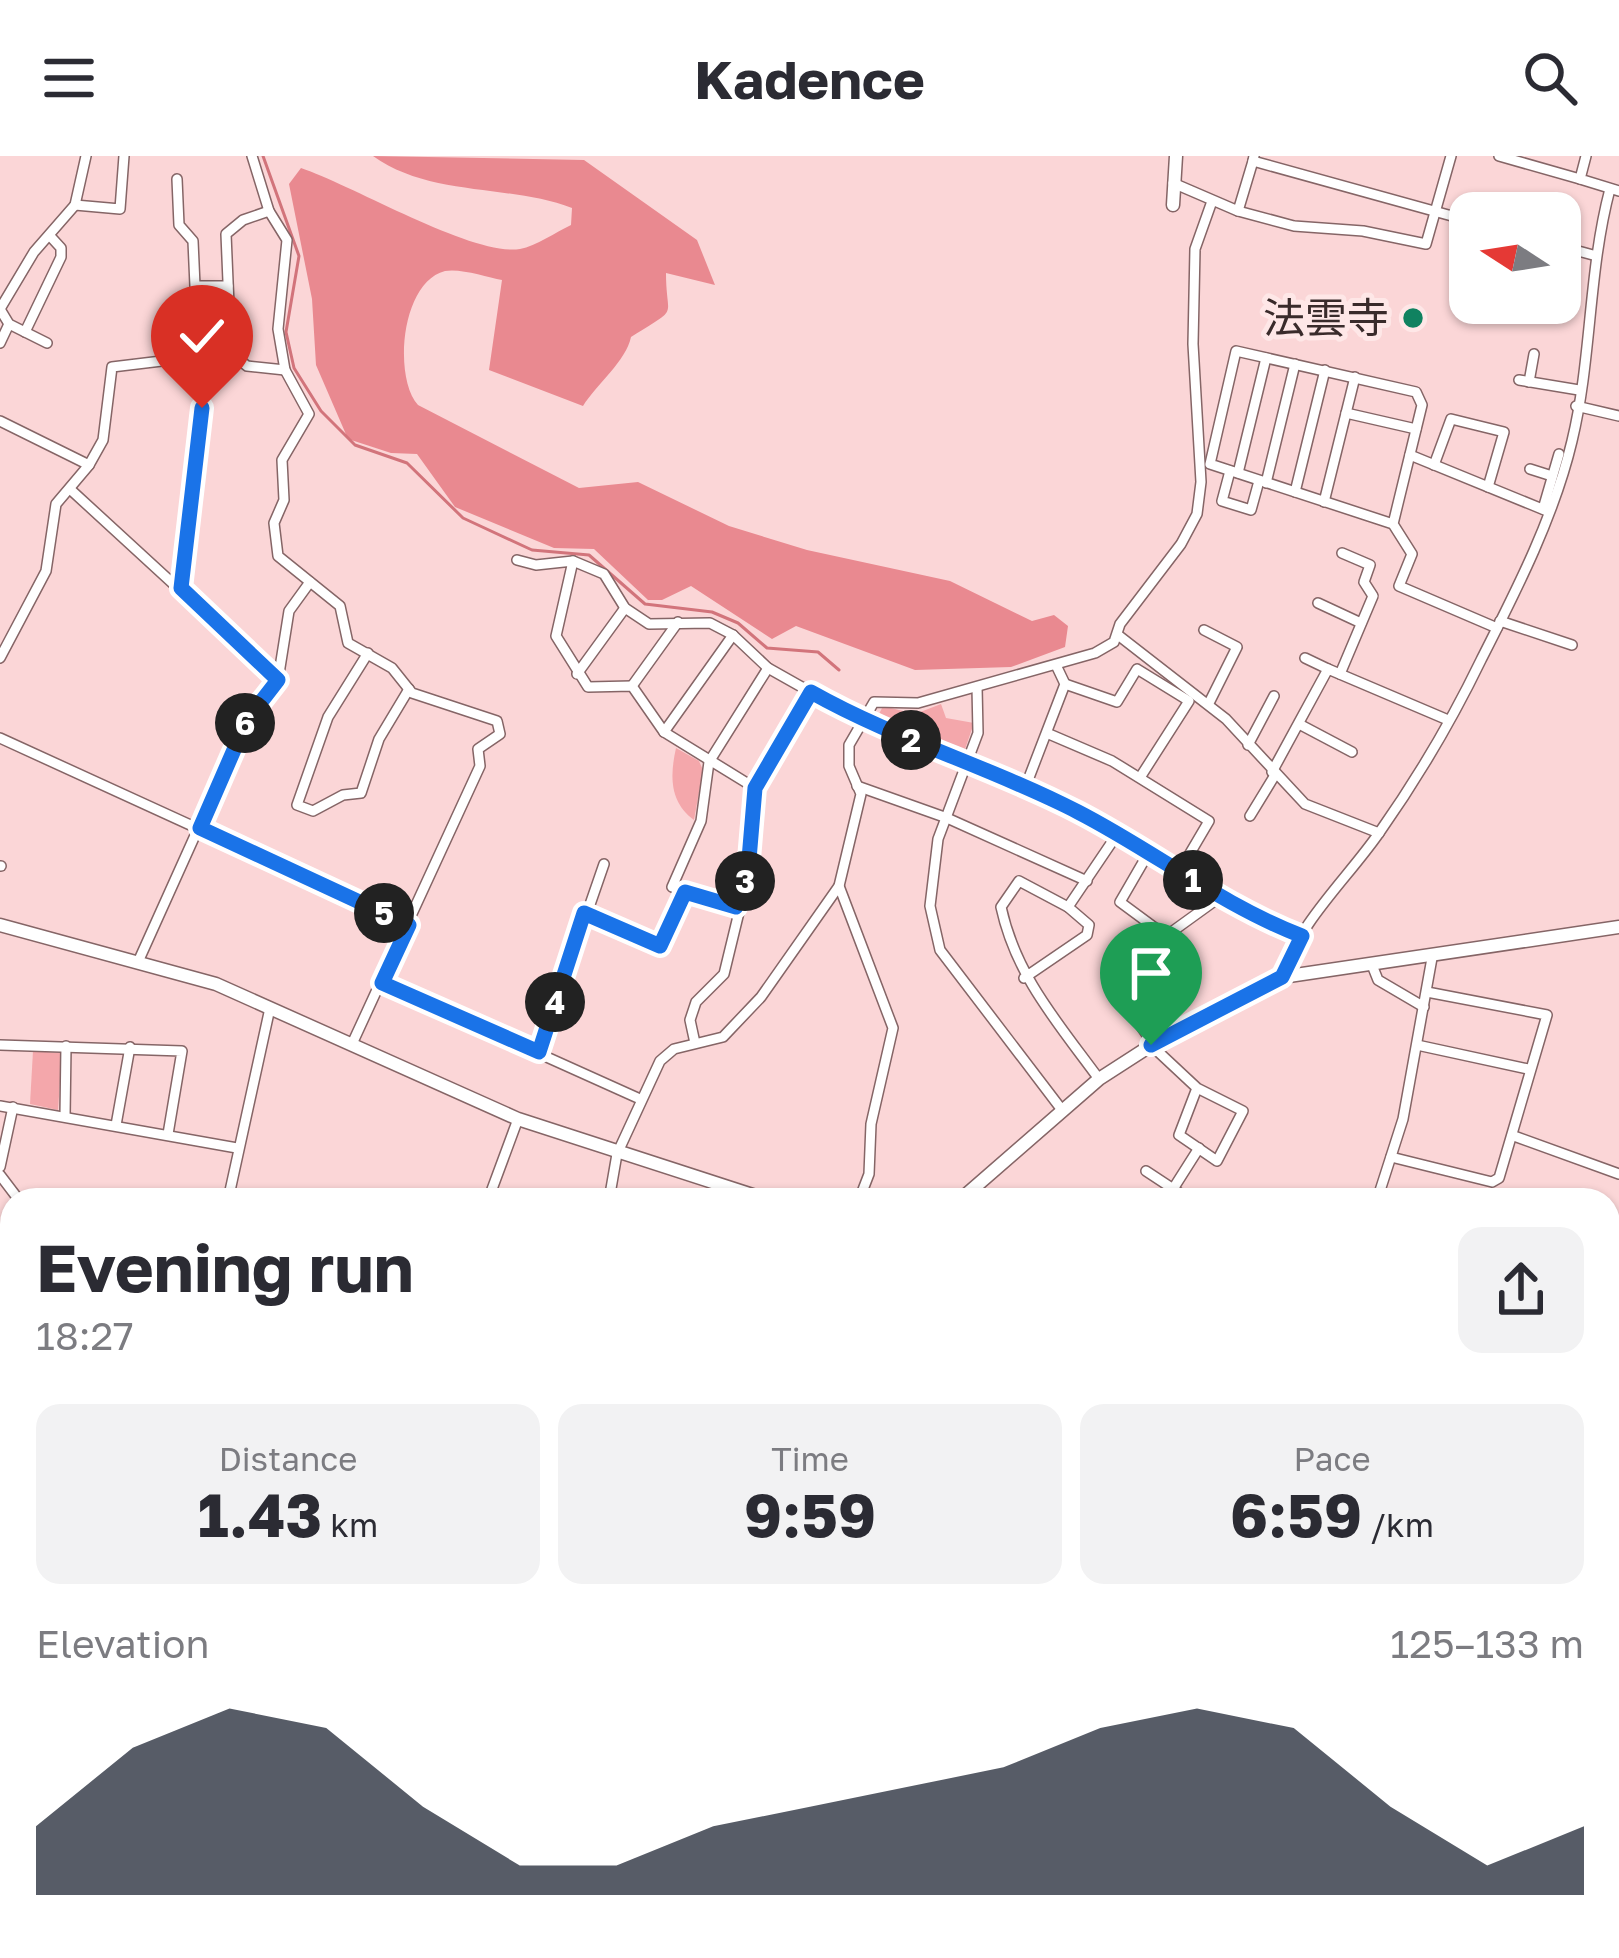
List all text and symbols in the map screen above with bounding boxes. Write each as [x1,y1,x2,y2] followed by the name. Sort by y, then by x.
[36,45,102,111] icon: menu
[1517,45,1583,111] icon: search
[694,46,925,111] text: Kadence
[1449,192,1581,324] north arrow
[1449,192,1581,324] map controls
[151,285,253,408] pin
[1263,292,1389,342] place label: 法雲寺
[169,303,235,369] icon: check
[1400,305,1426,331] marker: 法雲寺
[215,693,275,753] pin: 6
[235,703,255,742] text: 6
[881,710,941,770] pin: 2
[901,720,921,759] text: 2
[1163,850,1223,910] pin: 1
[715,851,775,911] pin: 3
[1185,860,1202,899] text: 1
[735,861,755,900] text: 3
[354,883,414,943] pin: 5
[374,893,394,932] text: 5
[1100,922,1202,1045] pin
[1118,940,1184,1006] icon: arrive
[525,972,585,1032] pin: 4
[545,982,565,1021] text: 4
[36,1227,414,1307] text: Evening run
[1458,1227,1584,1353] button: share
[36,1312,134,1359] text: 18:27
[219,1439,357,1478] text: Distance
[771,1439,849,1478] text: Time
[1293,1439,1371,1478] text: Pace
[198,1478,322,1550] text: 1.43
[744,1478,876,1550] text: 9:59
[1230,1478,1362,1550] text: 6:59
[322,1505,378,1544] text: km
[1362,1505,1434,1544] text: /km
[36,1620,209,1667] text: Elevation
[1390,1620,1584,1667] text: 125–133 m

